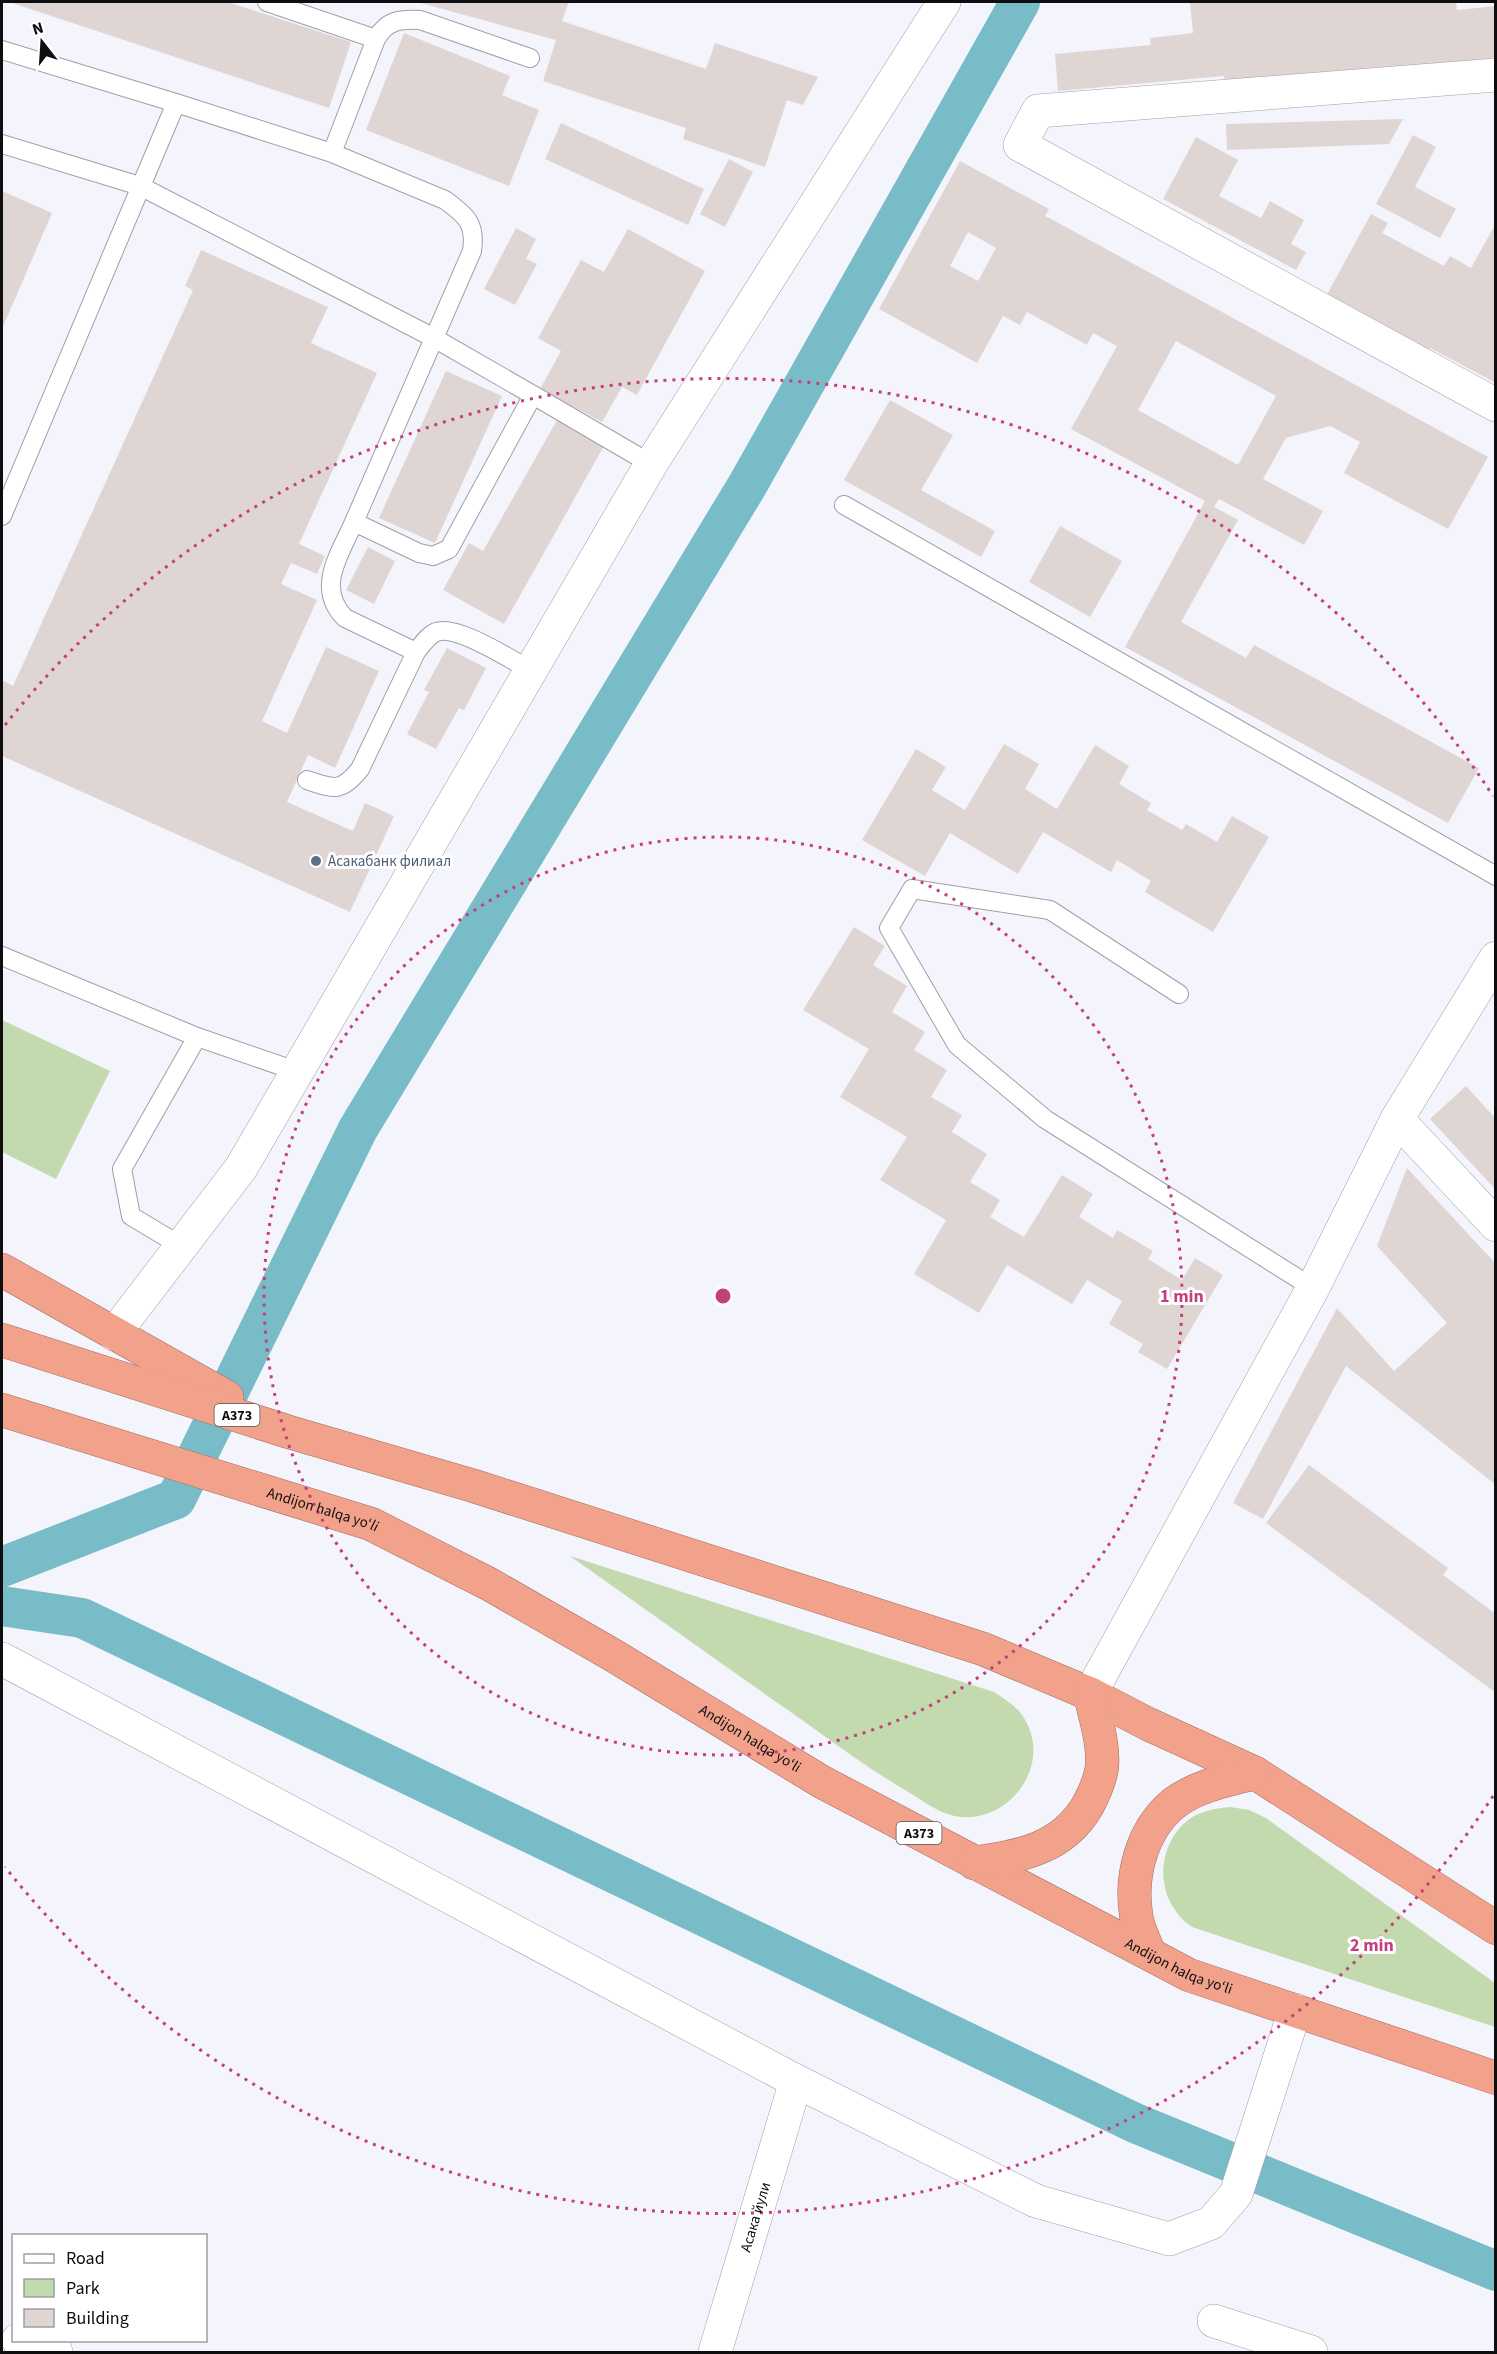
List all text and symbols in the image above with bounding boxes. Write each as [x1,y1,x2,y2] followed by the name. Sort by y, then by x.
[12,12,72,72] north arrow
[30,17,46,41] text: N
[328,851,451,872] place label: Асакабанк филиал
[309,854,323,868] marker: Асакабанк филиал
[1160,1284,1204,1309] text: 1 min
[713,1286,733,1306] centre of rings
[214,1404,260,1426] road number: A373
[264,1482,383,1537] street label: Andijon halqa yo‘li
[695,1700,805,1778] street label: Andijon halqa yo‘li
[896,1822,942,1844] road number: A373
[1121,1933,1235,2000] street label: Andijon halqa yo‘li
[1350,1933,1394,1958] text: 2 min
[735,2179,776,2255] street label: Асака йули
[12,2234,207,2342] legend
[66,2246,105,2271] text: Road
[66,2276,100,2301] text: Park
[66,2306,129,2331] text: Building

